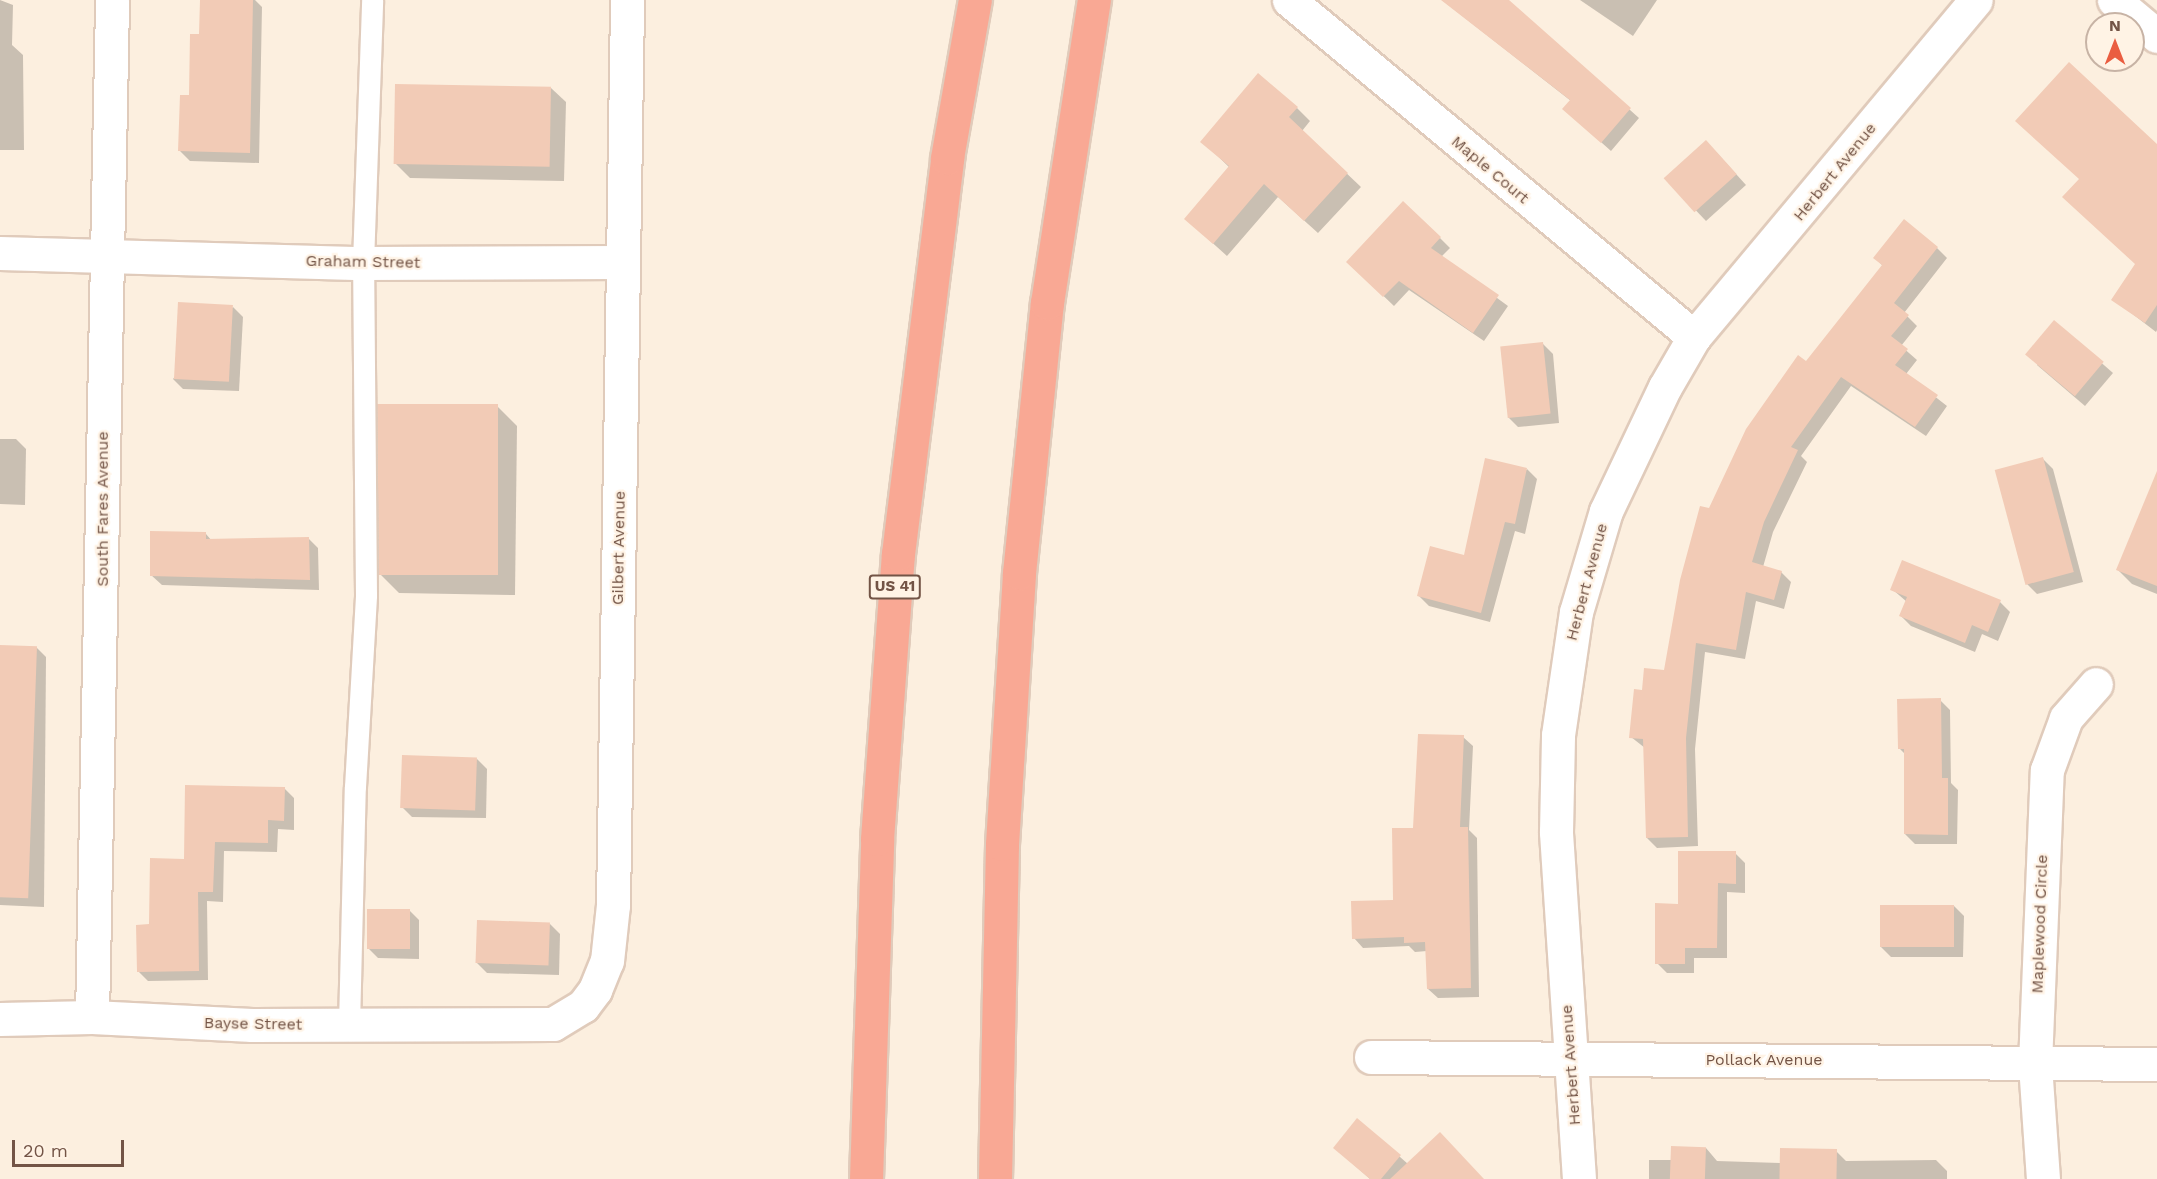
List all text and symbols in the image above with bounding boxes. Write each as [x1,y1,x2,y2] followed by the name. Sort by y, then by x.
[2085,12,2145,72] north arrow
[2109,16,2121,35] text: N
[1789,119,1881,225] street label: Herbert Avenue
[1447,132,1533,208] street label: Maple Court
[305,251,421,273] street label: Graham Street
[93,431,113,587] street label: South Fares Avenue
[608,490,630,606] street label: Gilbert Avenue
[1562,521,1612,643] street label: Herbert Avenue
[868,575,922,599] road number: US 41
[2028,854,2052,994] street label: Maplewood Circle
[1557,1004,1585,1126] street label: Herbert Avenue
[204,1014,302,1034] street label: Bayse Street
[1705,1050,1823,1070] street label: Pollack Avenue
[15,1128,128,1166] scale bar
[23,1140,68,1161] text: 20 m

